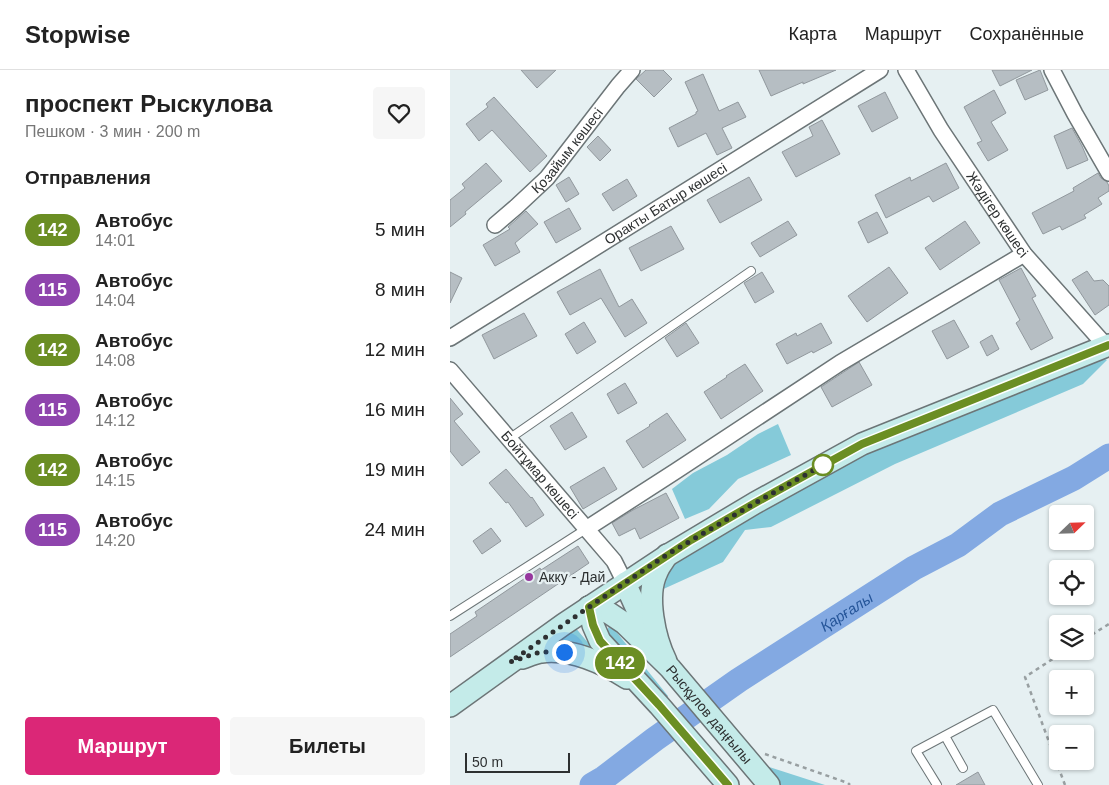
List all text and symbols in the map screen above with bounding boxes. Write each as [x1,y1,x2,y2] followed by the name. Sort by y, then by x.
[25,21,130,48] text: Stopwise
[789,24,837,44] text: Карта
[865,24,941,44] text: Маршрут
[969,24,1084,44] text: Сохранённые
[373,87,425,139] button: heart
[25,90,272,117] text: проспект Рыскулова
[528,105,606,196] street label: Қозайым көшесі
[25,123,200,140] text: Пешком · 3 мин · 200 m
[601,160,730,248] street label: Оракты Батыр көшесі
[25,167,151,188] text: Отправления
[963,169,1031,261] street label: Жәдігер көшесі
[95,210,173,231] text: Автобус
[375,219,425,240] text: 5 мин
[37,220,68,240] text: 142
[95,232,135,249] text: 14:01
[95,270,173,291] text: Автобус
[375,279,425,300] text: 8 мин
[38,280,67,300] text: 115
[95,292,135,309] text: 14:04
[95,330,173,351] text: Автобус
[364,339,425,360] text: 12 мин
[37,340,68,360] text: 142
[95,352,135,369] text: 14:08
[95,390,173,411] text: Автобус
[364,399,425,420] text: 16 мин
[38,400,67,420] text: 115
[95,412,135,429] text: 14:12
[498,428,582,522] street label: Бойтұмар көшесі
[95,450,173,471] text: Автобус
[812,454,834,476] unlabelled marker
[364,459,425,480] text: 19 мин
[37,460,68,480] text: 142
[95,472,135,489] text: 14:15
[1049,505,1094,550] north arrow
[1049,505,1094,770] map controls
[95,510,173,531] text: Автобус
[364,519,425,540] text: 24 мин
[38,520,67,540] text: 115
[95,532,135,549] text: 14:20
[1049,560,1094,605] button: locate
[539,569,605,585] place label: Акку - Дай
[523,571,535,583] marker: Акку - Дай
[817,588,876,634] water label: Қарғалы
[1049,615,1094,660] button: layers
[552,640,577,665] your location
[591,647,649,679] line badge: 142
[605,653,635,673] text: 142
[663,662,755,767] street label: Рысқұлов даңғылы
[1049,670,1094,715] button: +
[25,717,220,775] button: Маршрут
[230,717,425,775] button: Билеты
[1049,725,1094,770] button: −
[465,750,570,773] scale bar
[472,754,503,770] text: 50 m

